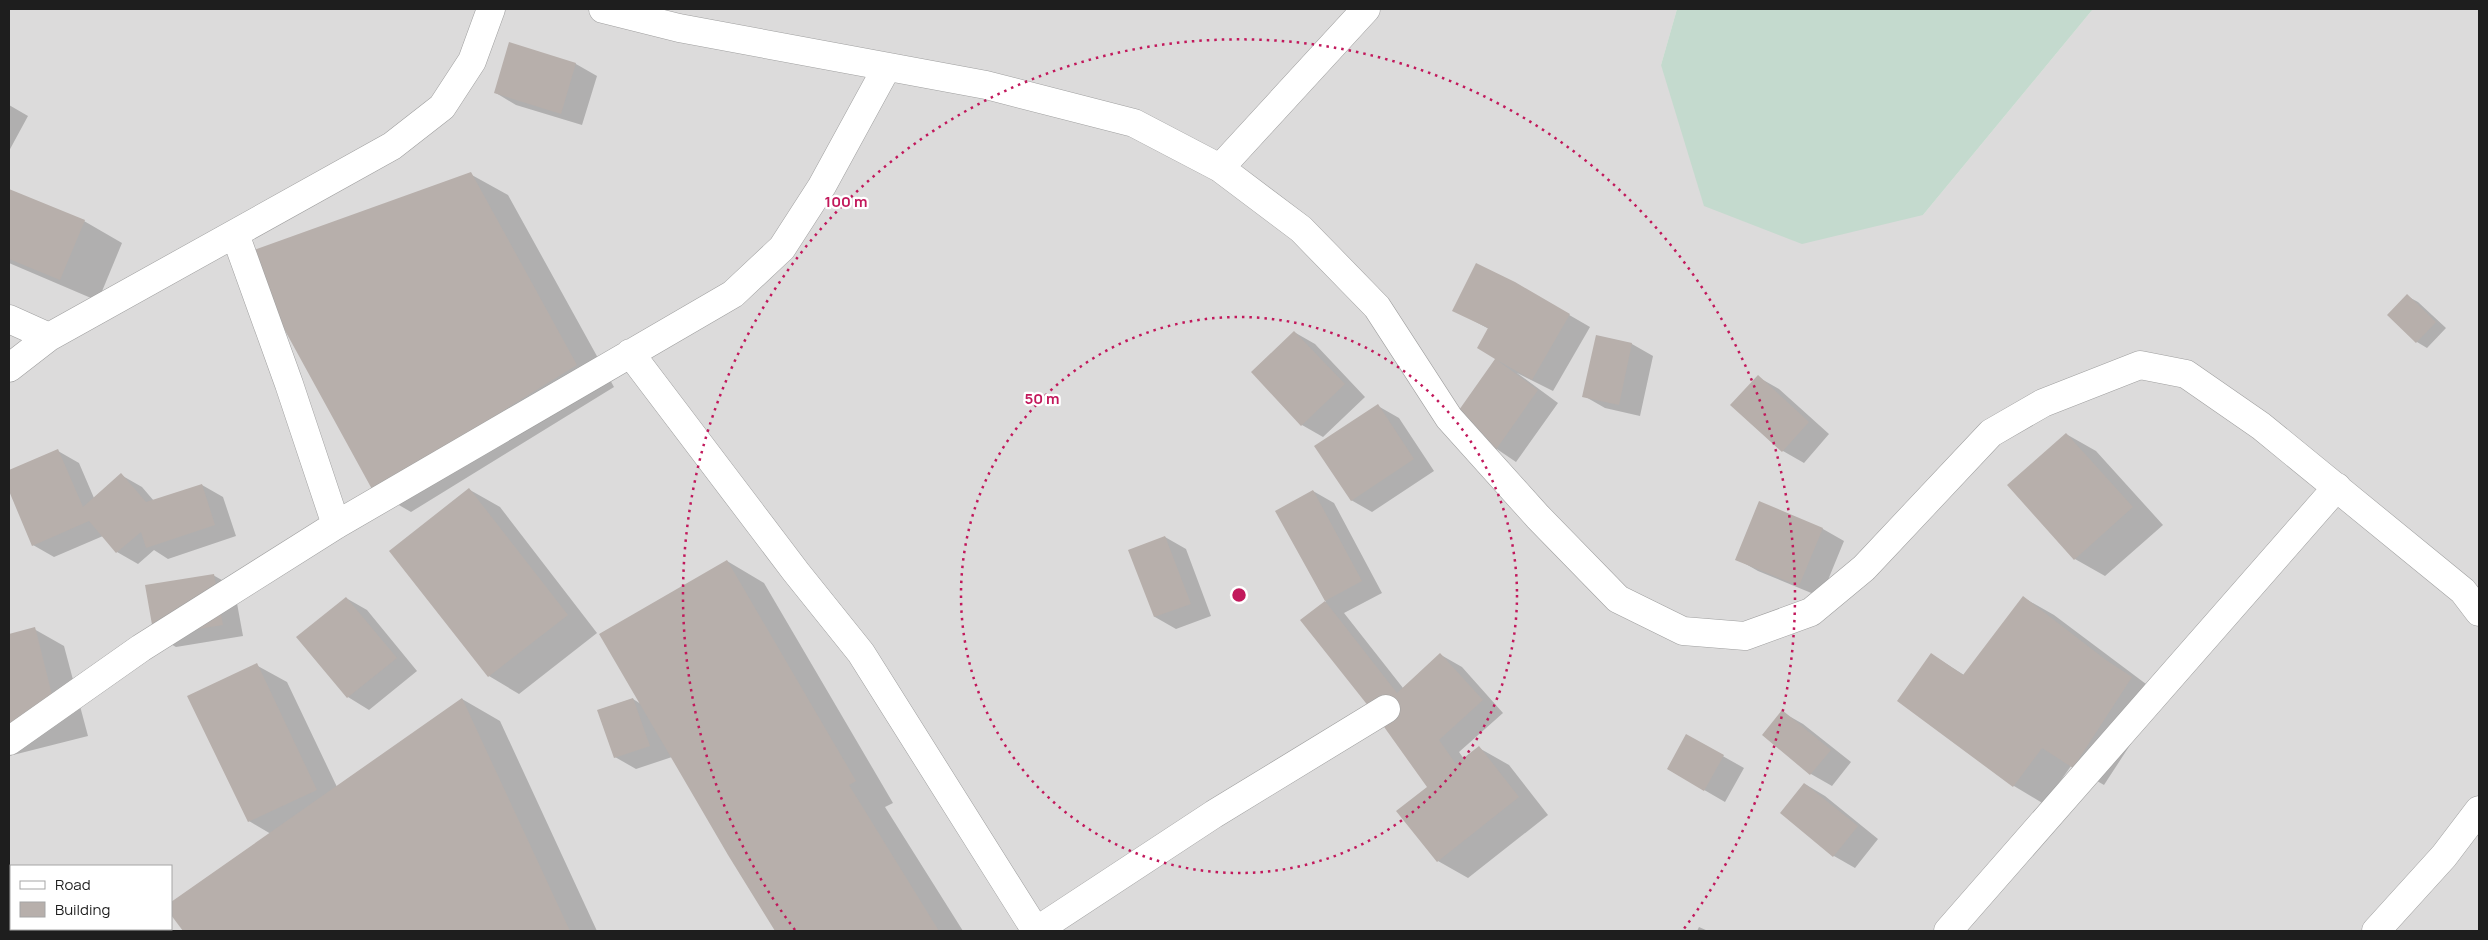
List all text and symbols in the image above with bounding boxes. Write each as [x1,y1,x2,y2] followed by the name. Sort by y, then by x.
[825,191,867,212] text: 100 m
[1024,388,1060,409] text: 50 m
[1230,586,1248,604] centre of rings
[10,865,172,930] legend
[55,874,91,895] text: Road
[55,899,110,920] text: Building

